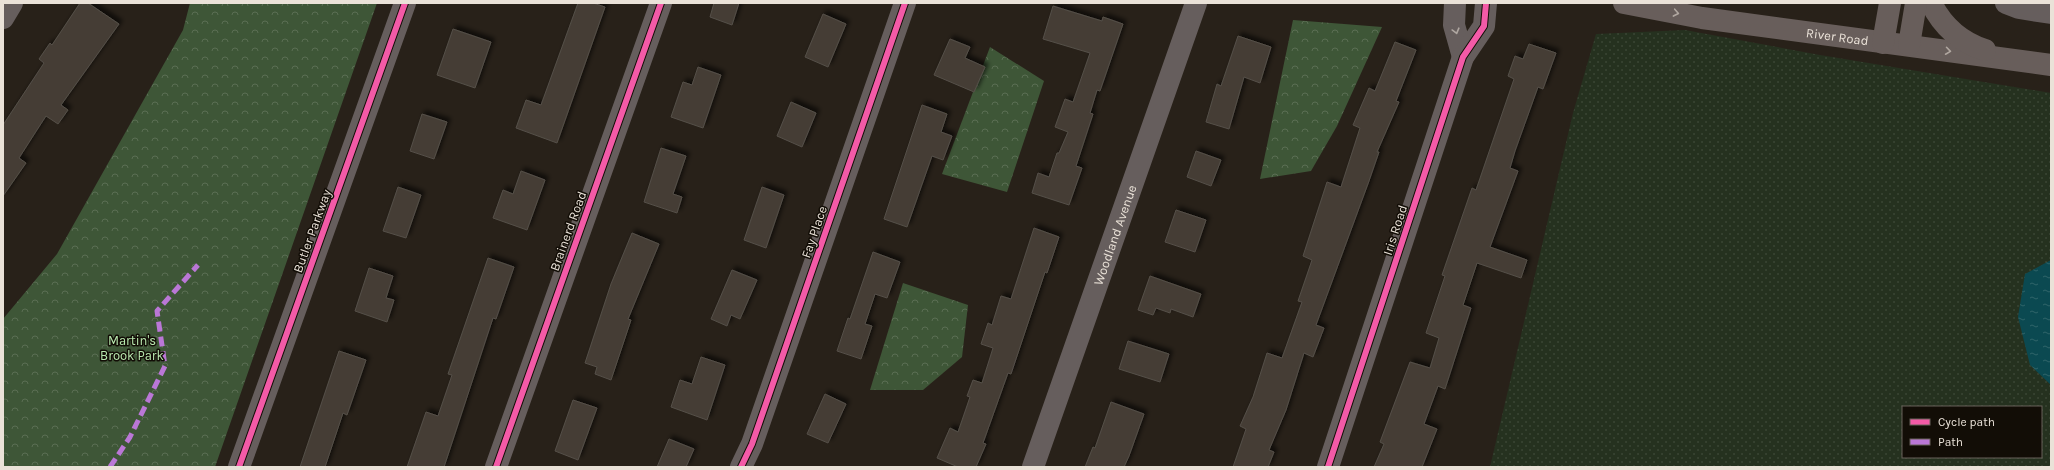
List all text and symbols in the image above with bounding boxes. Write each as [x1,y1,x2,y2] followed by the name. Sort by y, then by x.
[1673,8,1679,17] one-way arrow
[1805,25,1869,48] street label: River Road
[1451,27,1460,34] one-way arrow
[1945,46,1951,55] one-way arrow
[1090,182,1139,287] street label: Woodland Avenue
[290,187,334,275] street label: Butler Parkway
[547,189,589,273] street label: Brainerd Road
[1380,203,1410,257] street label: Iris Road
[798,204,830,260] street label: Fay Place
[100,333,164,363] park label: Martin's Brook Park
[1902,406,2042,458] legend
[1938,415,1995,429] text: Cycle path
[1938,435,1963,449] text: Path

